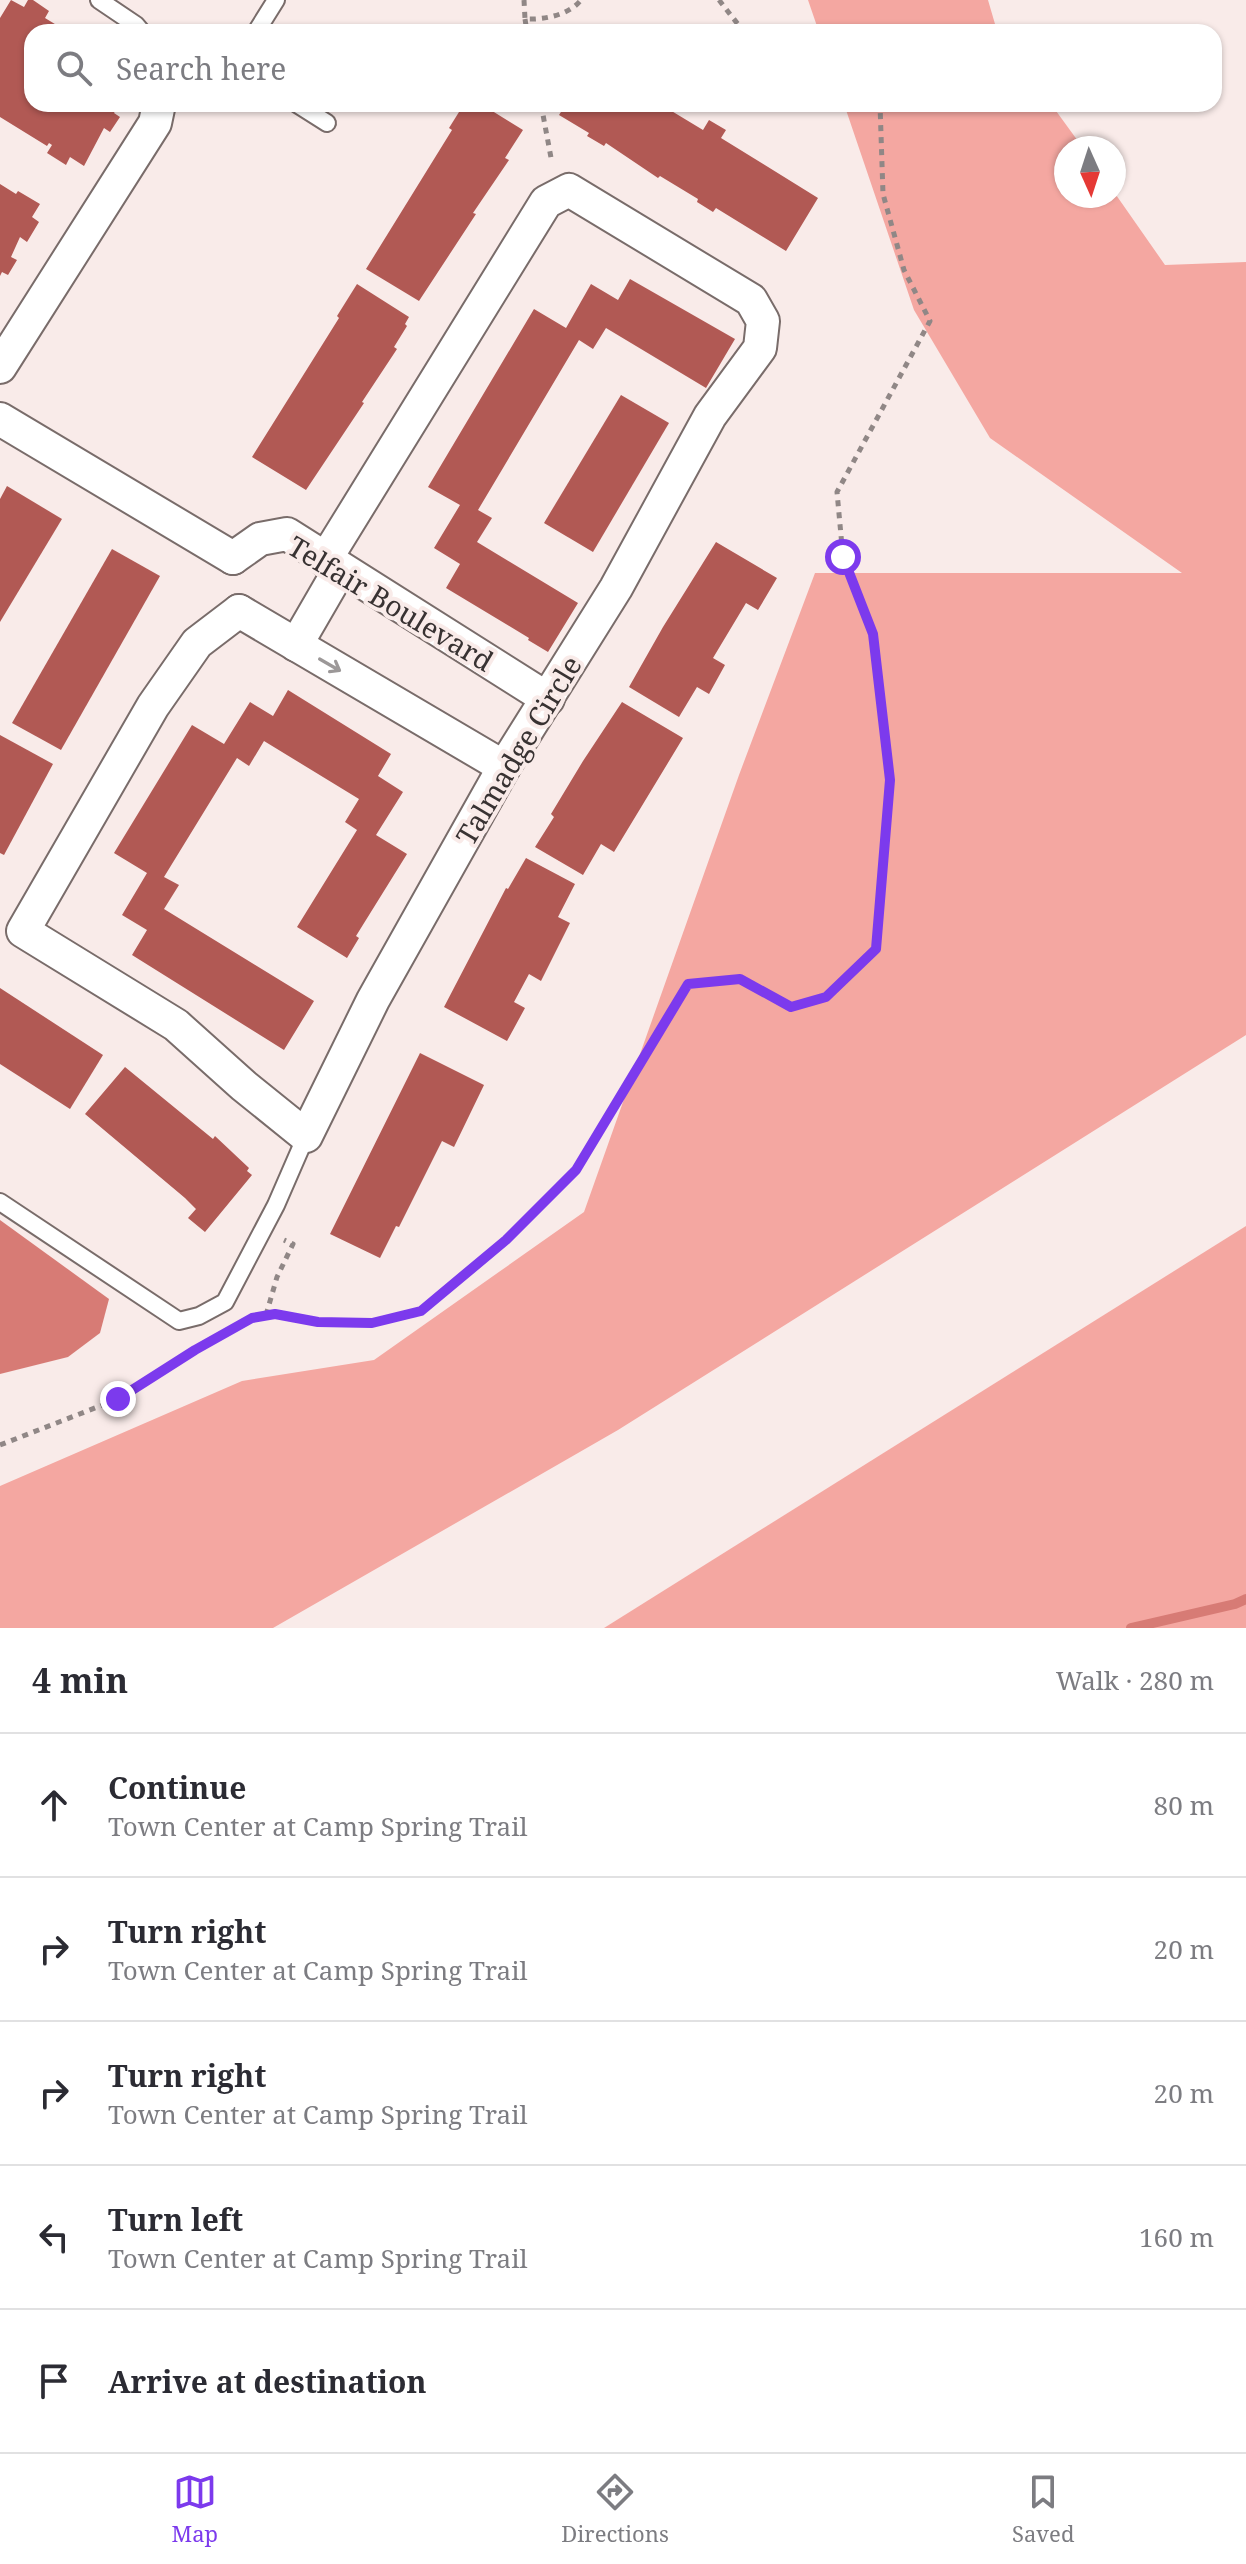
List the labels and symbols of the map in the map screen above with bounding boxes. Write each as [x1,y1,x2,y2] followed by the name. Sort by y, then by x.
[1054,136,1126,208] north arrow
[281,527,501,679] street label: Telfair Boulevard
[825,539,861,575] route start
[447,648,589,852] street label: Talmadge Circle
[318,657,341,673] one-way arrow
[100,1381,136,1417] route end

